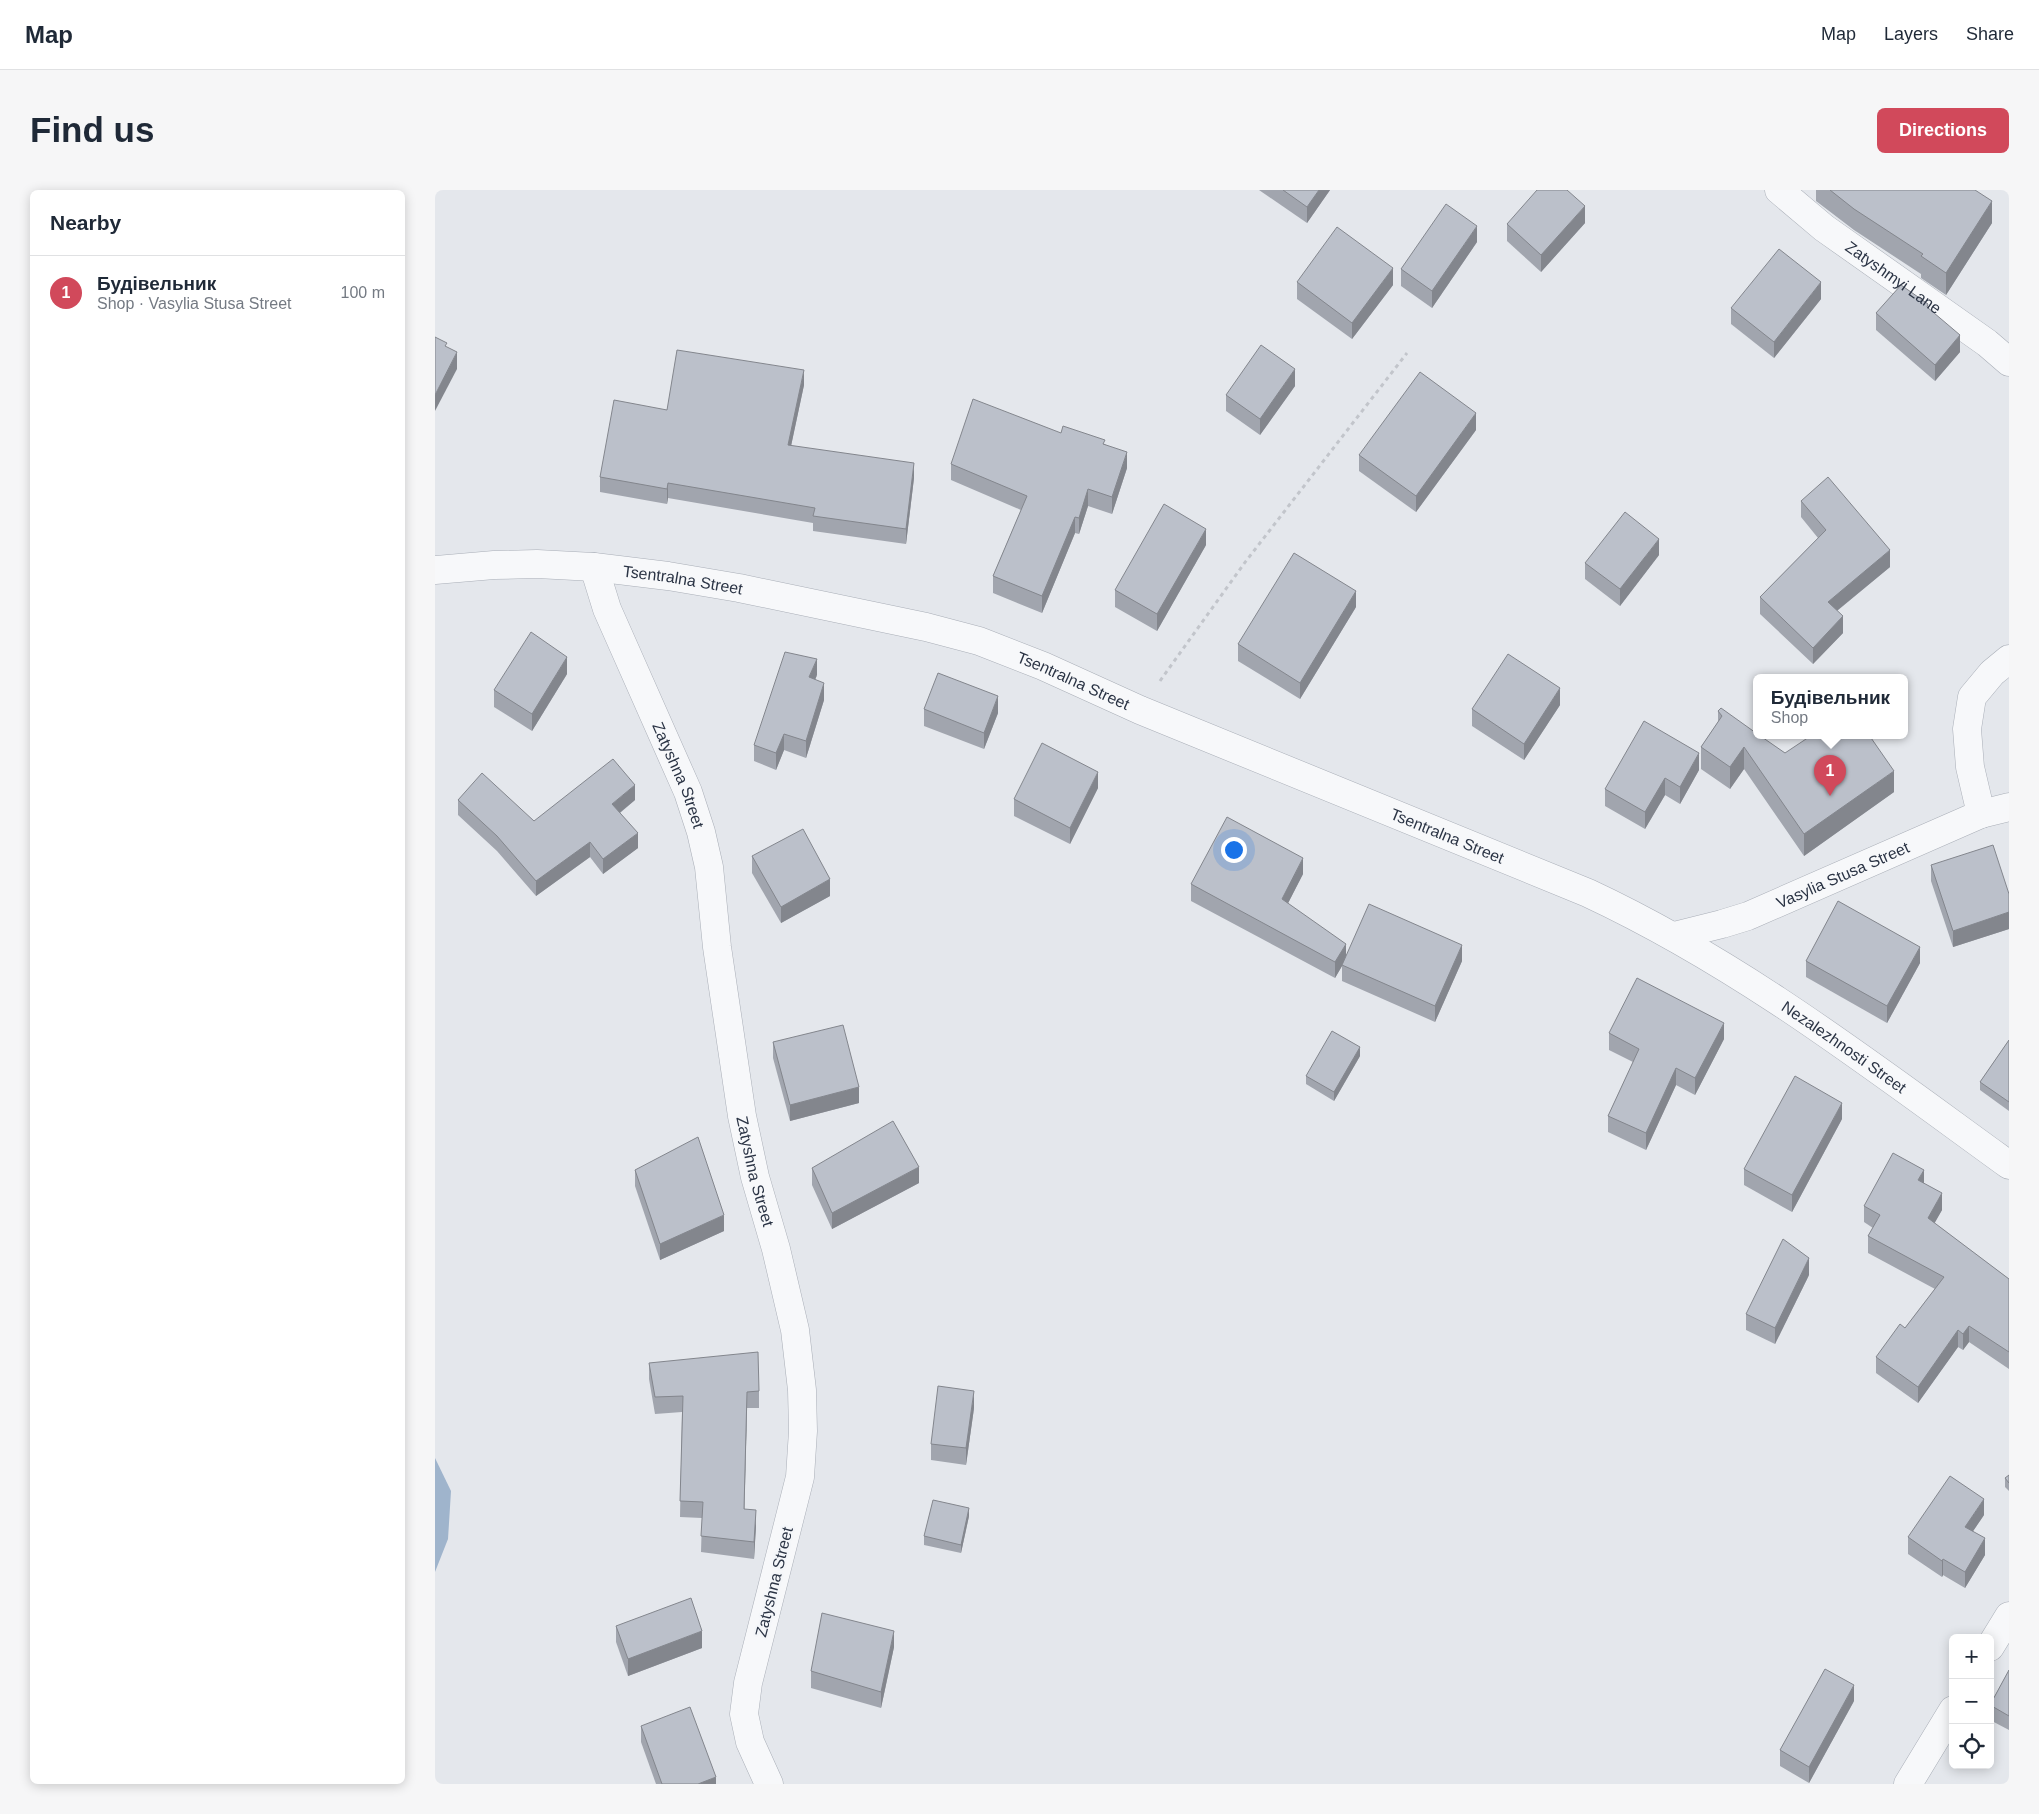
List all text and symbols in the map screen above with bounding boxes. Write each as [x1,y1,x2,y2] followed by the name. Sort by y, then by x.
[25,21,73,48] text: Map
[1821,24,1856,44] text: Map
[1884,24,1938,44] text: Layers
[1966,24,2014,44] text: Share
[1877,108,2009,153] button: Directions
[30,110,154,149] text: Find us
[50,211,121,234] text: Nearby
[1842,238,1945,317] street label: Zatyshmyi Lane
[97,273,216,294] text: Будівельник
[62,284,70,301] text: 1
[341,284,385,301] text: 100 m
[97,295,291,312] text: Shop · Vasylia Stusa Street
[622,562,745,597] street label: Tsentralna Street
[1015,648,1133,713] street label: Tsentralna Street
[1753,674,1908,739] popup
[1771,687,1890,708] text: Будівельник
[1771,709,1808,726] text: Shop
[650,719,708,831] street label: Zatyshna Street
[1814,755,1846,796] pin: 1
[1388,805,1507,867] street label: Tsentralna Street
[1221,837,1247,863] your location
[1774,838,1912,911] street label: Vasylia Stusa Street
[1779,997,1910,1096] street label: Nezalezhnosti Street
[734,1114,778,1229] street label: Zatyshna Street
[752,1525,796,1639] street label: Zatyshna Street
[1949,1634,1994,1769] map controls
[1949,1634,1994,1679] button: +
[1949,1679,1994,1724] button: −
[1949,1724,1994,1769] button: locate

